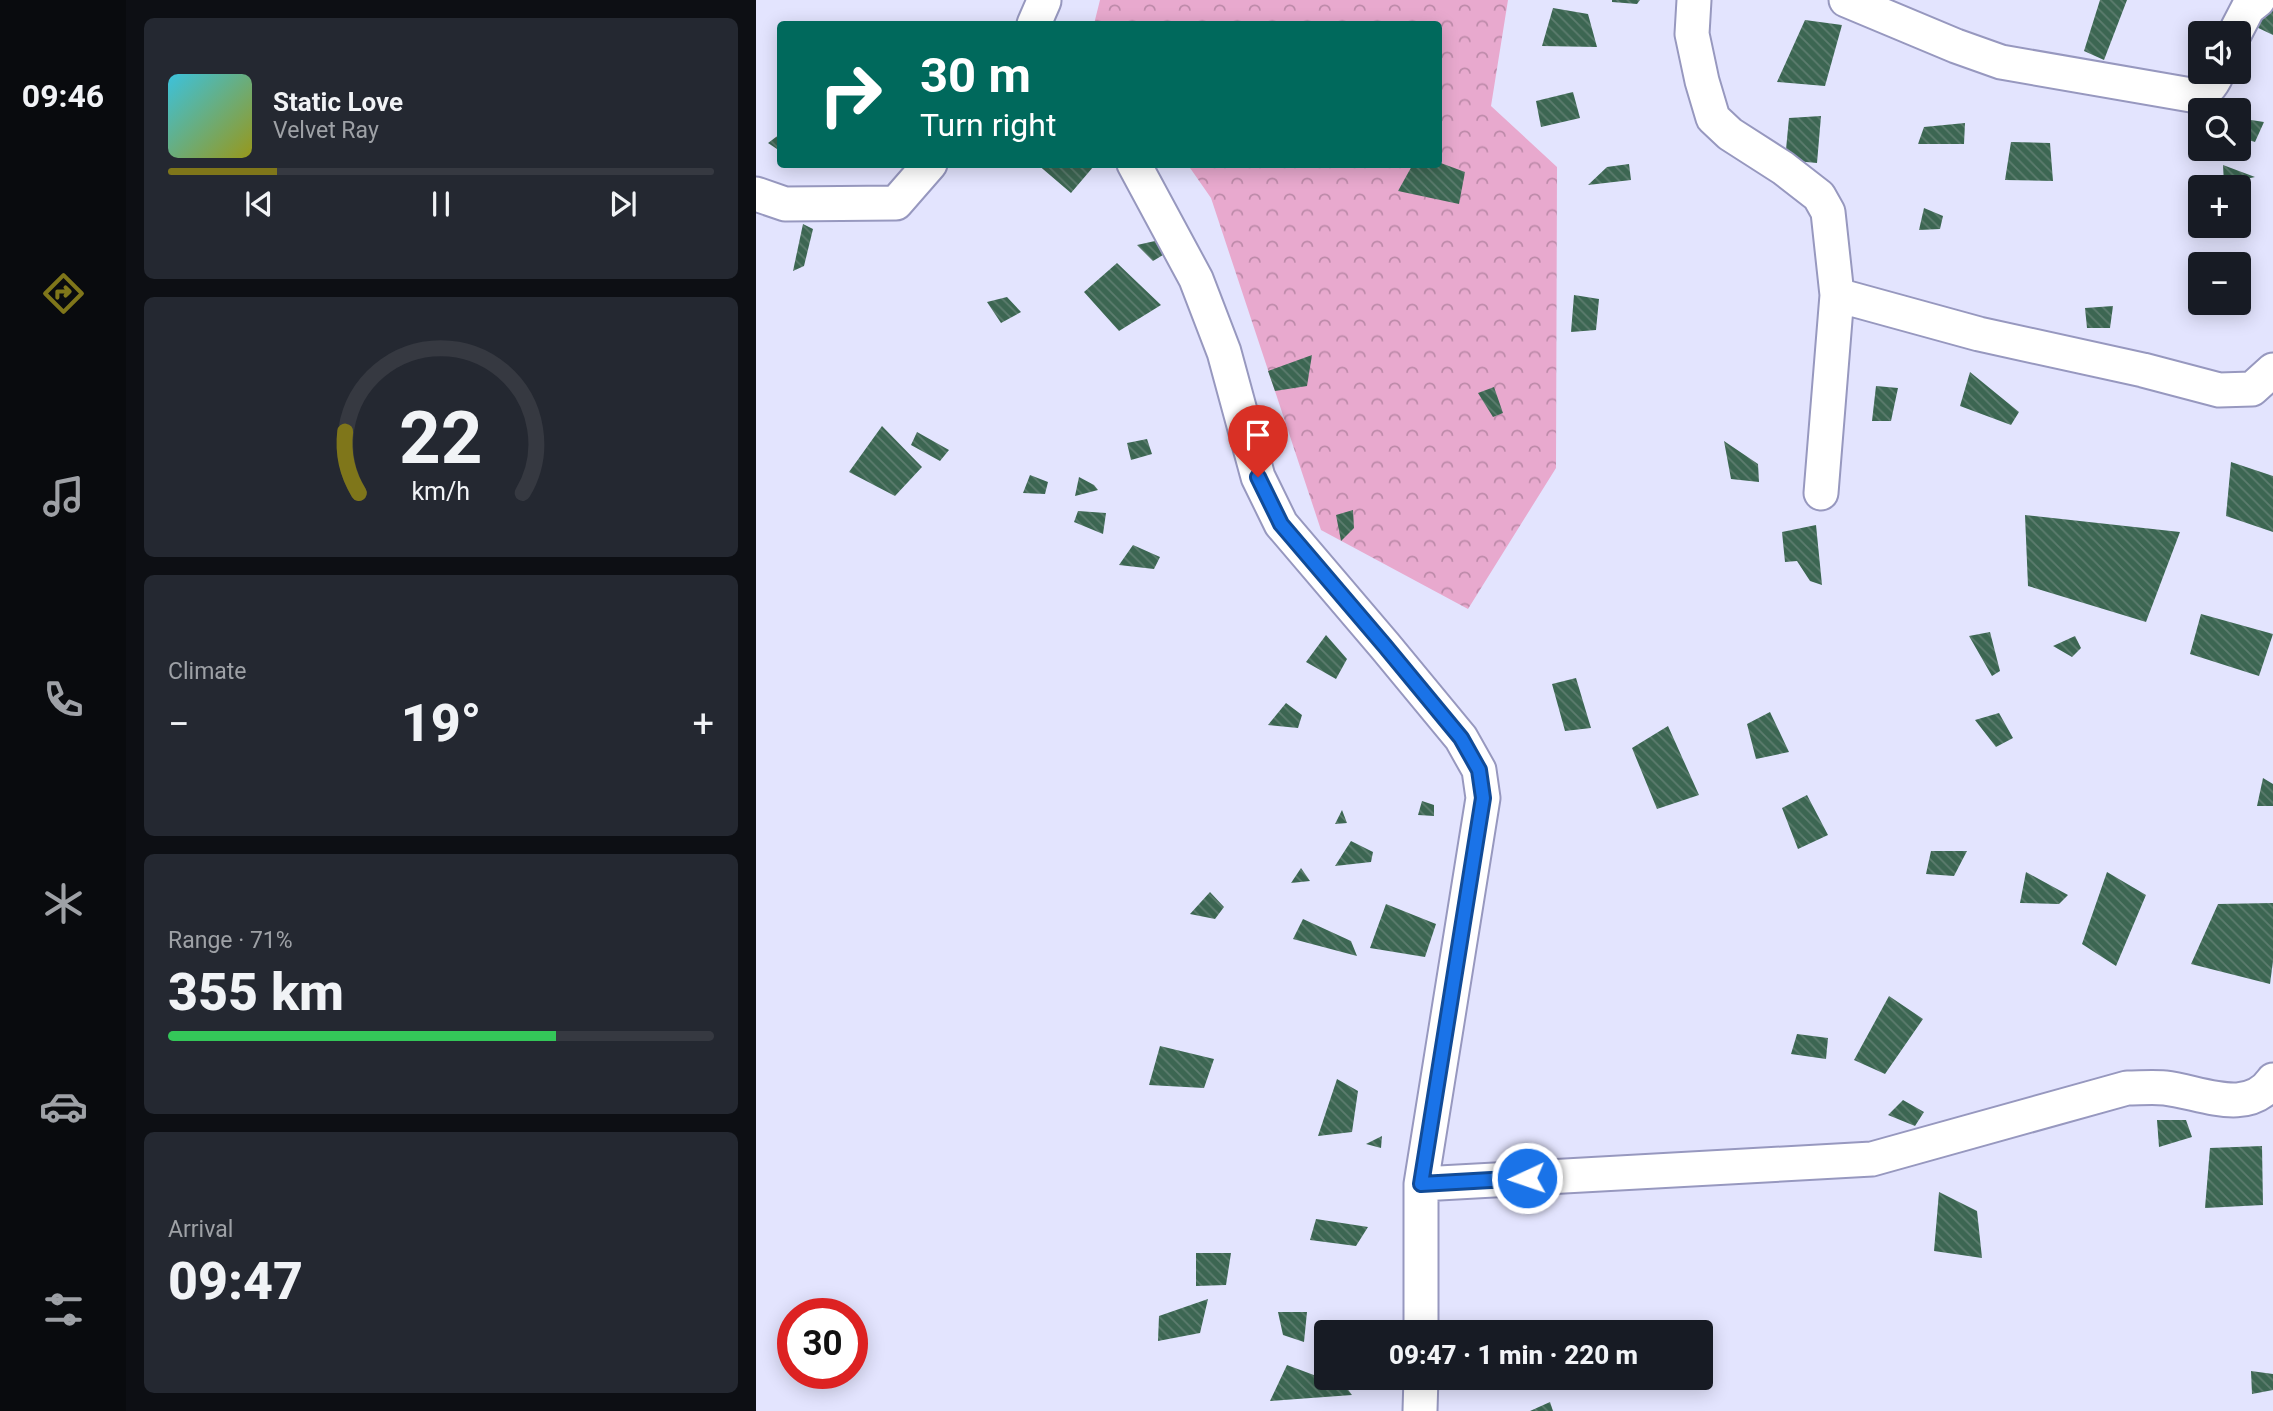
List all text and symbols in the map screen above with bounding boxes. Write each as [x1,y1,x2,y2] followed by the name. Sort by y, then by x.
[2188,21,2251,315] map controls
[2188,21,2251,84] button: sound
[920,47,1031,104] text: 30 m
[805,49,896,140] icon: right
[22,77,104,115] text: 09:46
[273,87,403,117] text: Static Love
[2188,98,2251,161] button: search
[920,106,1056,144] text: Turn right
[273,117,379,144] text: Velvet Ray
[2188,175,2251,238] button: +
[240,185,278,223] icon: previous
[422,185,460,223] icon: pause
[604,185,642,223] icon: next
[2188,252,2251,315] button: −
[39,269,88,318] icon: directions
[399,395,483,481] text: 22
[1228,405,1288,477] pin
[1239,416,1277,454] icon: arrive
[39,472,88,521] icon: music
[412,477,470,506] text: km/h
[168,658,247,685] text: Climate
[39,675,88,724] icon: phone
[401,693,481,754] text: 19°
[168,702,190,746] text: −
[692,702,714,746] text: +
[39,879,88,928] icon: climate
[168,927,293,954] text: Range · 71%
[168,962,344,1023] text: 355 km
[39,1082,88,1131] icon: car
[1490,1141,1564,1215] position arrow
[168,1216,233,1243] text: Arrival
[168,1251,303,1312] text: 09:47
[39,1285,88,1334] icon: filters
[777,1298,868,1389] speed limit sign: 30
[1389,1340,1638,1370] text: 09:47 · 1 min · 220 m

